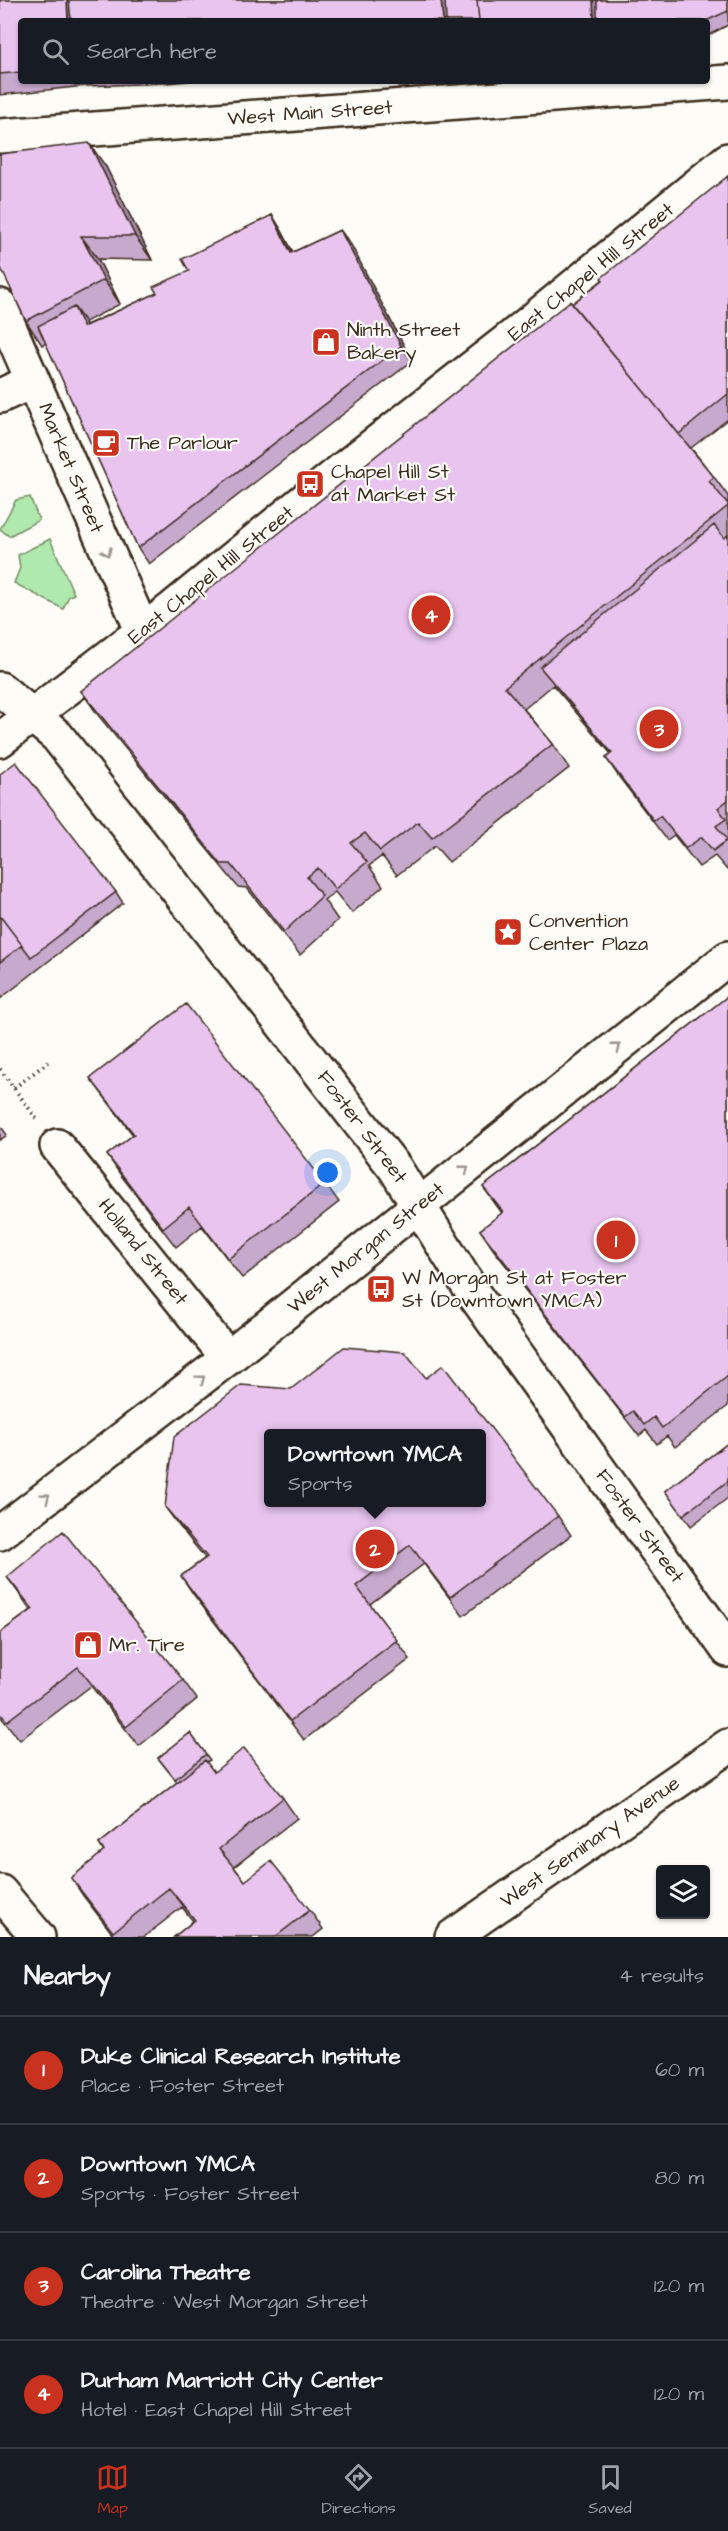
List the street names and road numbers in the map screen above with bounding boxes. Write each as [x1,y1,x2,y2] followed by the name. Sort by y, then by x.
[227,93,393,133] street label: West Main Street
[502,196,680,348] street label: East Chapel Hill Street
[31,399,111,537] street label: Market Street
[122,499,300,651] street label: East Chapel Hill Street
[310,1065,414,1189] street label: Foster Street
[281,1176,451,1321] street label: West Morgan Street
[91,1193,195,1311] street label: Holland Street
[589,1463,691,1589] street label: Foster Street
[495,1769,686,1915] street label: West Seminary Avenue

